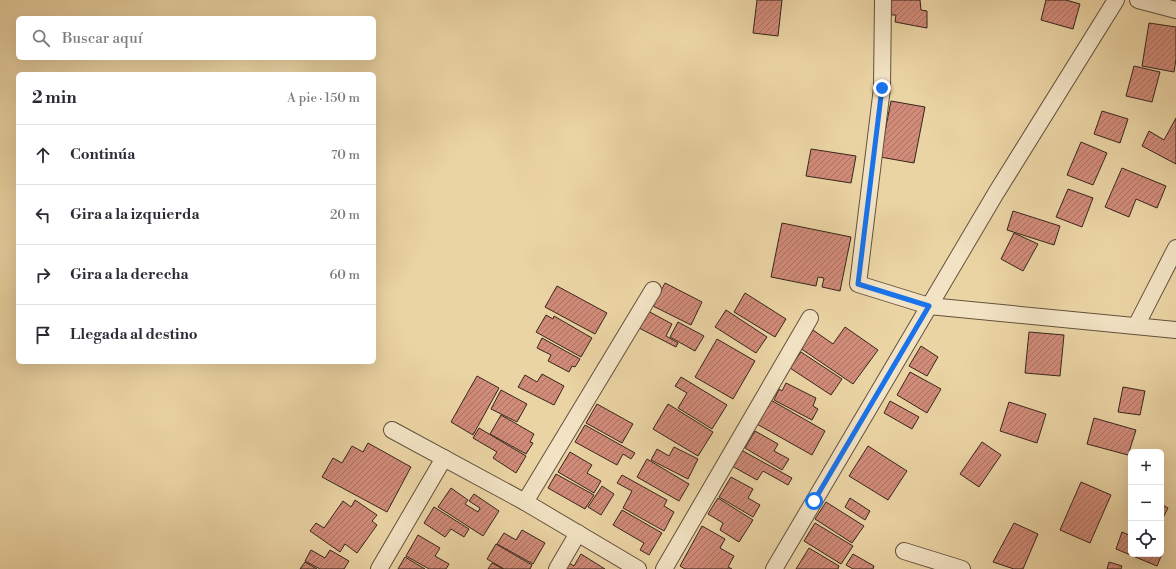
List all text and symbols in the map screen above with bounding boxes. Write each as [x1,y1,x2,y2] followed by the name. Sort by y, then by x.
[16,16,376,60] search box
[30,27,52,49] icon: search
[62,29,143,48] text: Buscar aquí
[873,79,891,97] route end
[32,87,77,109] text: 2 min
[287,90,360,106] text: A pie · 150 m
[32,144,54,166] icon: ahead
[70,145,135,164] text: Continúa
[331,147,360,163] text: 70 m
[32,204,54,226] icon: left
[70,205,200,224] text: Gira a la izquierda
[330,207,360,223] text: 20 m
[32,264,54,286] icon: right
[70,265,189,284] text: Gira a la derecha
[329,267,360,283] text: 60 m
[32,324,54,346] icon: arrive
[70,325,198,344] text: Llegada al destino
[1128,449,1164,557] map controls
[1128,449,1164,485] button: +
[1128,485,1164,521] button: −
[805,492,823,510] route start
[1128,521,1164,557] button: locate

